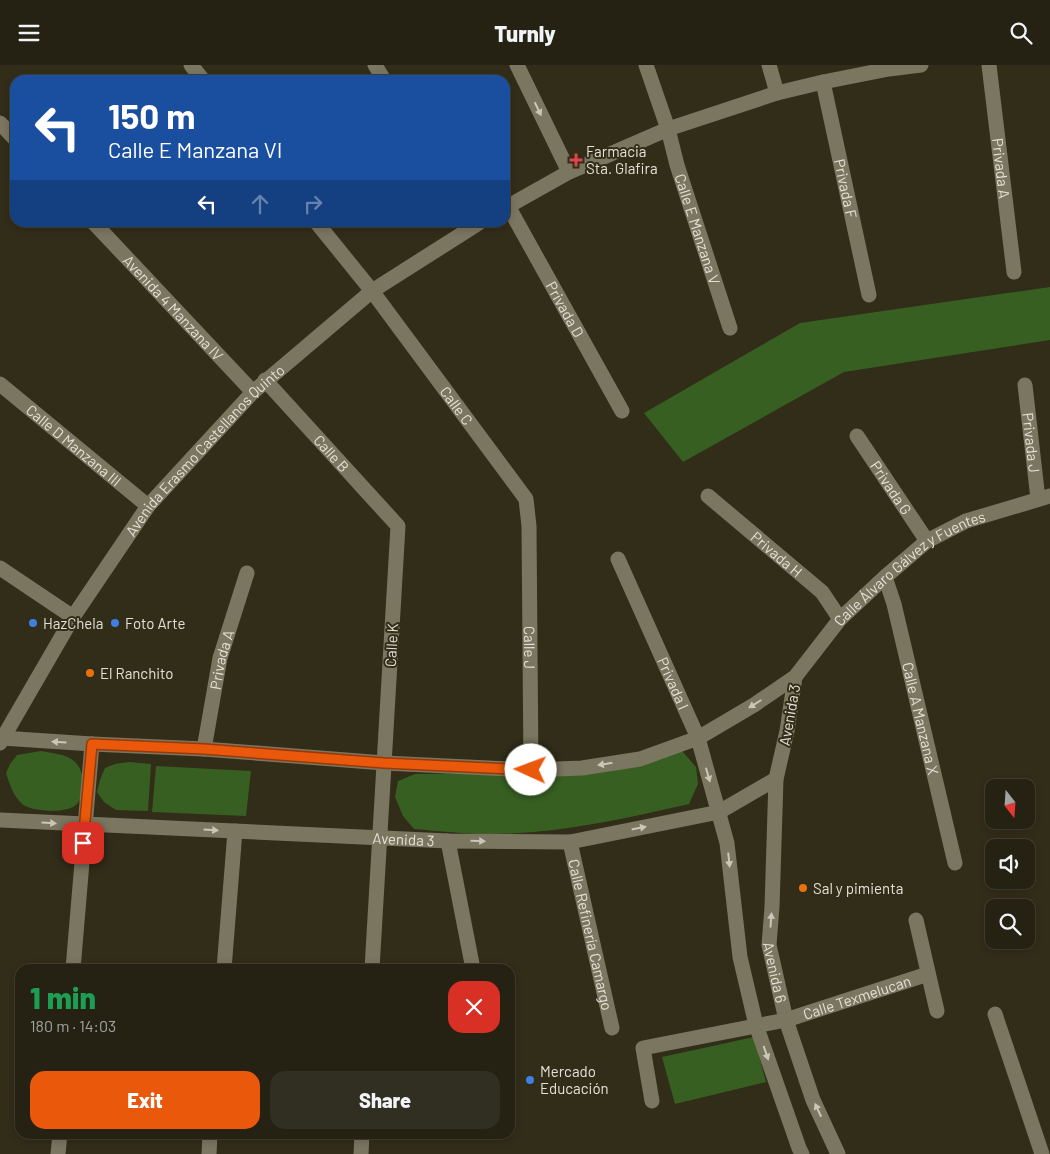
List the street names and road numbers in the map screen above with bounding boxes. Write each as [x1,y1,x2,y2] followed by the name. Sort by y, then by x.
[989,137,1014,200] street label: Privada A
[831,157,861,220] street label: Privada F
[671,171,724,287] street label: Calle E Manzana V
[120,251,227,364] street label: Avenida 4 Manzana IV
[543,278,588,340] street label: Privada D
[121,360,288,539] street label: Avenida Erasmo Castellanos Quinto
[437,383,477,428] street label: Calle C
[23,401,125,490] street label: Calle D Manzana III
[1019,412,1044,474] street label: Privada J
[310,431,353,476] street label: Calle B
[867,457,916,518] street label: Privada G
[829,507,987,629] street label: Calle Álvaro Gálvez y Fuentes
[748,527,806,581] street label: Privada H
[381,623,401,667] street label: Calle K
[521,626,539,669] street label: Calle J
[206,628,237,691] street label: Privada A
[654,654,693,712] street label: Privada I
[899,660,943,777] street label: Calle A Manzana X
[775,683,803,747] street label: Avenida 3
[372,828,435,849] street label: Avenida 3
[565,857,617,1012] street label: Calle Refinería Camargo
[760,940,791,1005] street label: Avenida 6
[801,971,913,1023] street label: Calle Texmelucan

